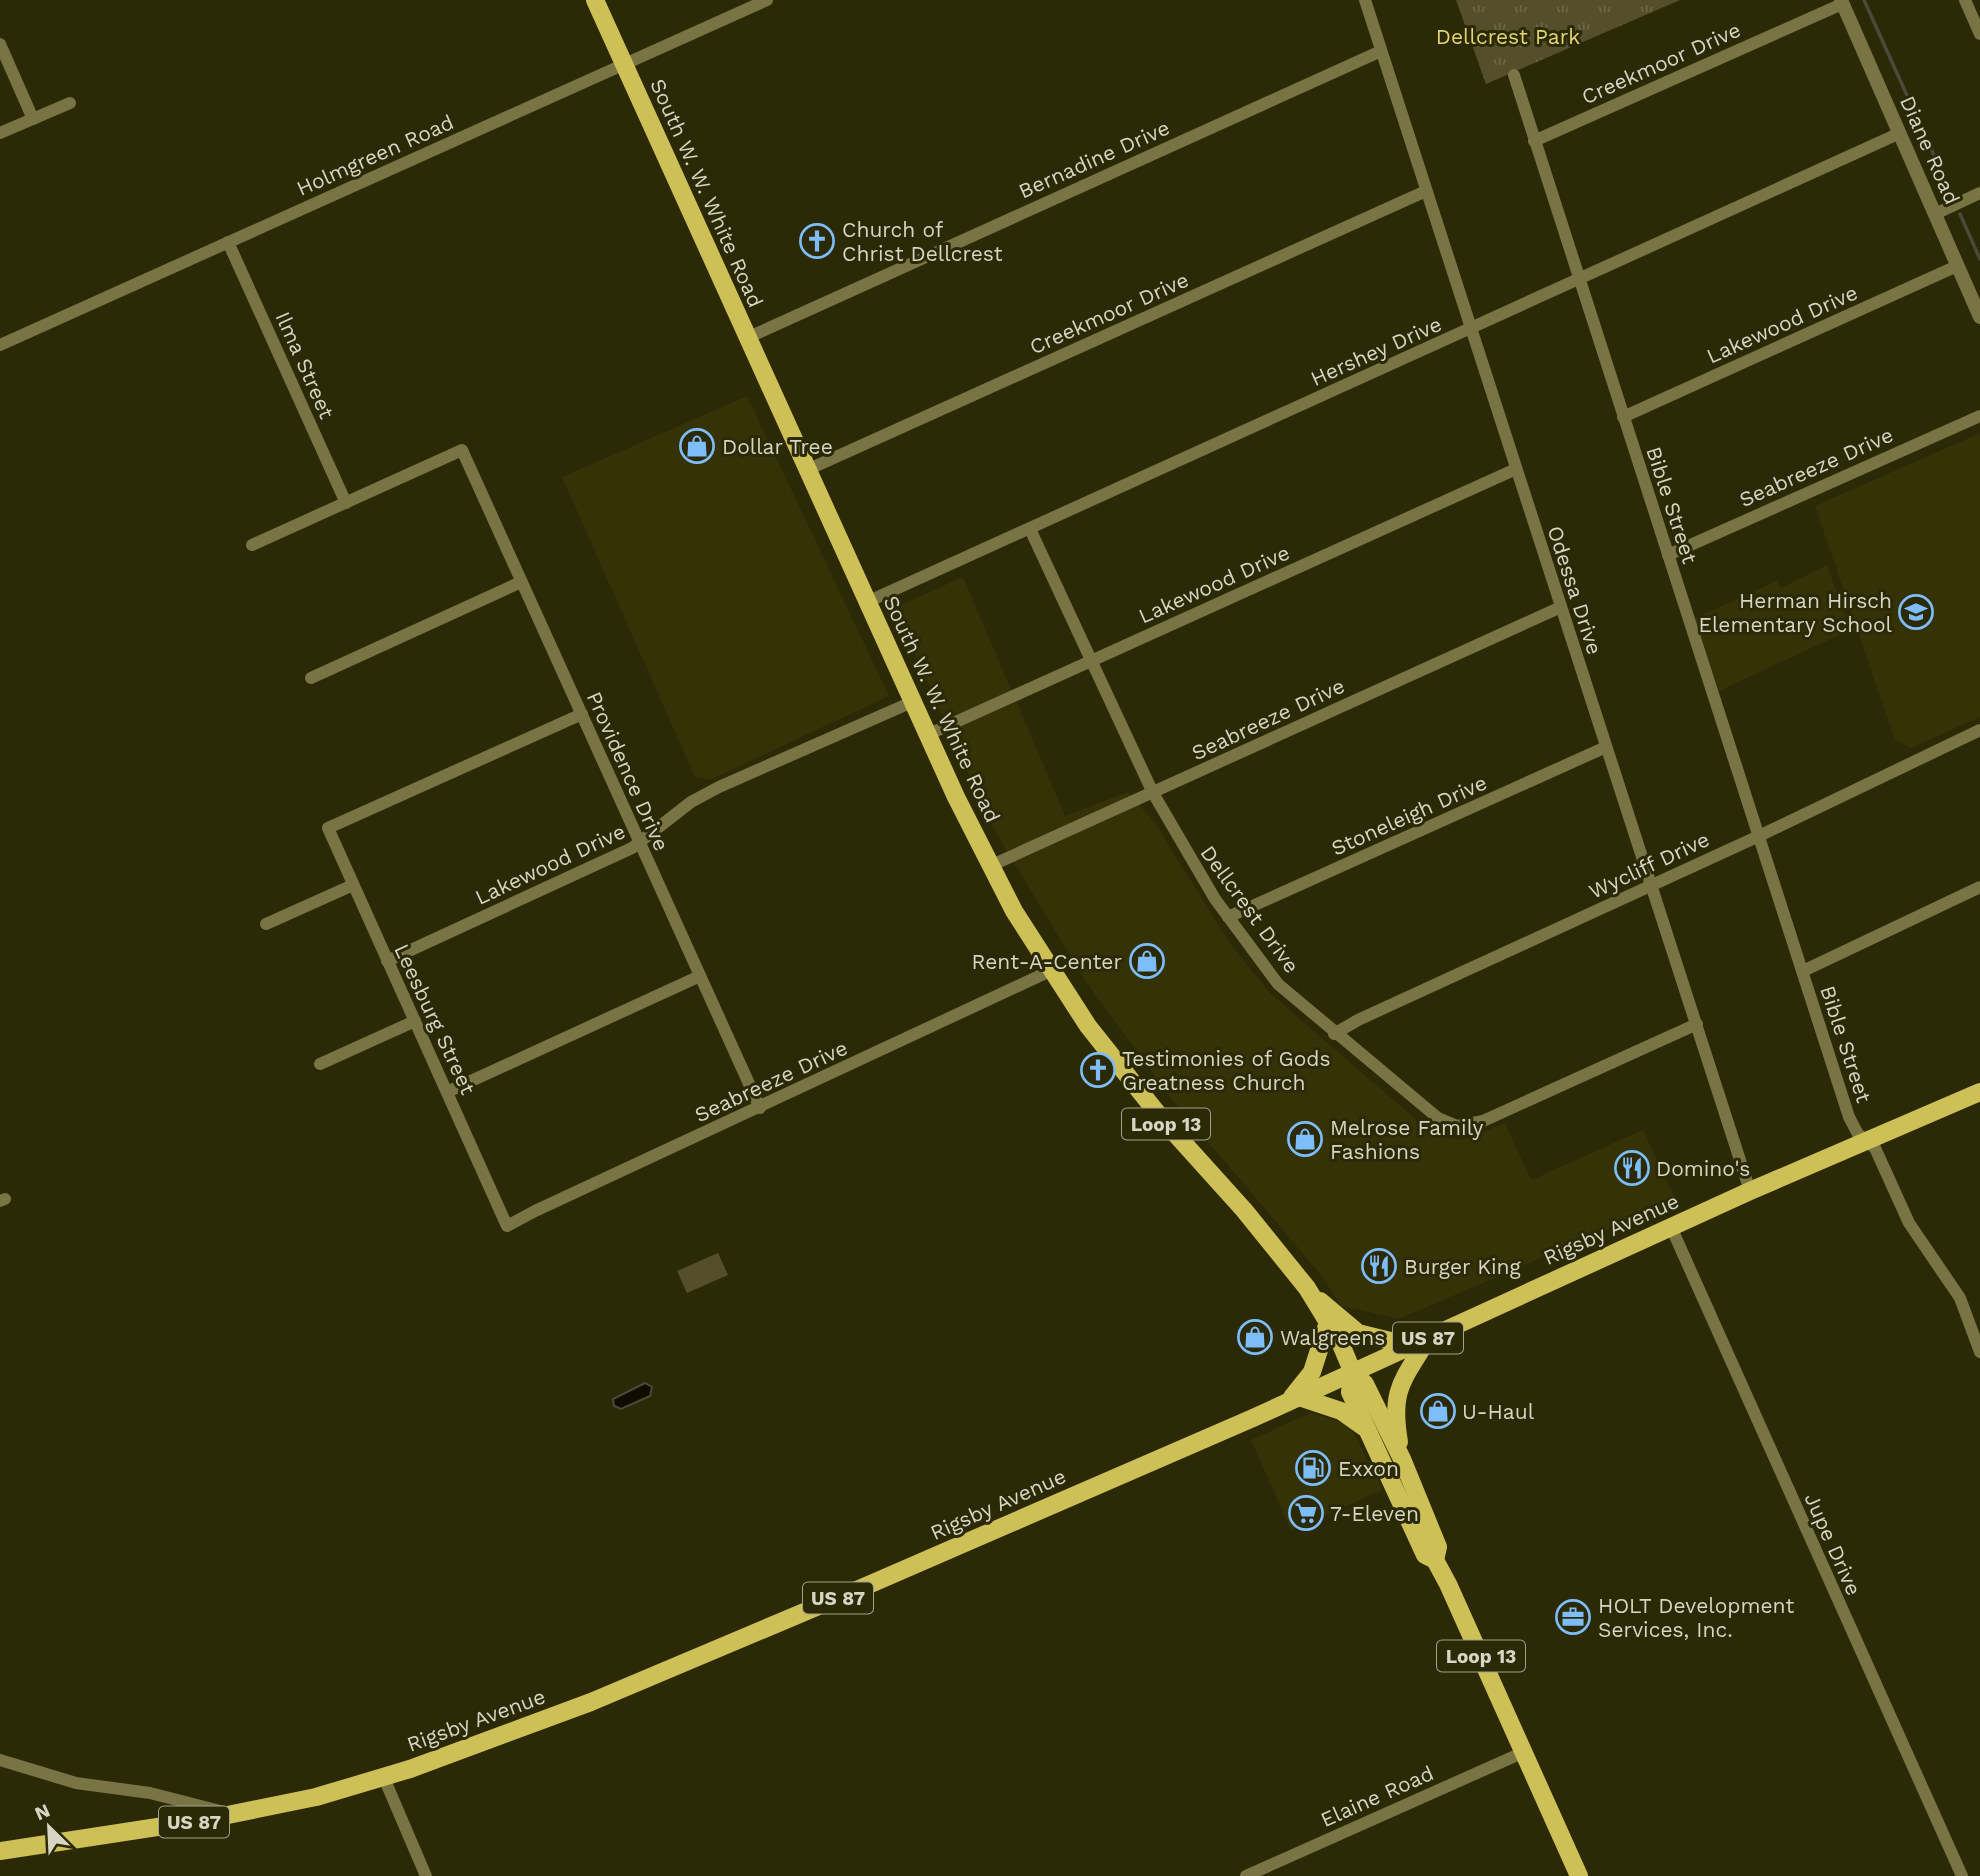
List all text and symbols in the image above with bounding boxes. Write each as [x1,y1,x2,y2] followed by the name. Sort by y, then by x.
[1578,17,1744,109] street label: Creekmoor Drive
[1436,24,1580,49] park label: Dellcrest Park
[645,75,769,311] street label: South W. W. White Road
[1895,92,1965,208] street label: Diane Road
[293,109,457,201] street label: Holmgreen Road
[1015,115,1173,203] street label: Bernadine Drive
[842,217,1003,266] place label: Church of Christ Dellcrest
[798,222,836,260] church icon: Church of Christ Dellcrest
[1026,267,1192,359] street label: Creekmoor Drive
[1703,279,1861,369] street label: Lakewood Drive
[270,308,340,422] street label: Ilma Street
[1307,311,1445,391] street label: Hershey Drive
[1735,422,1897,512] street label: Seabreeze Drive
[678,427,716,465] shop icon: Dollar Tree
[722,434,833,459] place label: Dollar Tree
[1641,443,1703,567] street label: Bible Street
[1542,522,1608,658] street label: Odessa Drive
[1135,539,1293,629] street label: Lakewood Drive
[1699,588,1893,637] place label: Herman Hirsch Elementary School
[878,592,1006,826] street label: South W. W. White Road
[1897,593,1935,631] school or university icon: Herman Hirsch Elementary School
[1188,673,1348,765] street label: Seabreeze Drive
[582,687,674,855] street label: Providence Drive
[1327,769,1491,861] street label: Stoneleigh Drive
[471,818,629,910] street label: Lakewood Drive
[1585,826,1713,904] street label: Wycliff Drive
[1195,840,1305,978] street label: Dellcrest Drive
[389,940,481,1098] street label: Leesburg Street
[1128,942,1166,980] shop icon: Rent-A-Center
[972,949,1122,974] place label: Rent-A-Center
[1815,982,1877,1106] street label: Bible Street
[691,1035,851,1127] street label: Seabreeze Drive
[1122,1046,1331,1095] place label: Testimonies of Gods Greatness Church
[1079,1051,1117,1089] church icon: Testimonies of Gods Greatness Church
[1122,1108,1210,1140] road number: Loop 13
[1330,1115,1484,1164] place label: Melrose Family Fashions
[1286,1120,1324,1158] shop icon: Melrose Family Fashions
[1613,1149,1651,1187] restaurant icon: Domino's
[1656,1156,1750,1181] place label: Domino's
[1539,1188,1683,1270] street label: Rigsby Avenue
[1360,1247,1398,1285] restaurant icon: Burger King
[1404,1254,1522,1279] place label: Burger King
[1236,1318,1274,1356] shop icon: Walgreens
[1393,1322,1463,1354] road number: US 87
[1280,1325,1385,1350] place label: Walgreens
[1419,1392,1457,1430] shop icon: U-Haul
[1462,1399,1535,1424] place label: U-Haul
[1294,1449,1332,1487] fuel station icon: Exxon
[1338,1456,1399,1481] place label: Exxon
[926,1463,1070,1545] street label: Rigsby Avenue
[1799,1489,1867,1599] street label: Jupe Drive
[1287,1494,1325,1532] supermarket icon: 7-Eleven
[1330,1501,1419,1526] place label: 7-Eleven
[803,1582,873,1614] road number: US 87
[1598,1593,1794,1642] place label: HOLT Development Services, Inc.
[1554,1598,1592,1636] office icon: HOLT Development Services, Inc.
[1437,1640,1525,1672] road number: Loop 13
[403,1683,549,1757] street label: Rigsby Avenue
[1317,1760,1437,1832] street label: Elaine Road
[14,1792,84,1862] north arrow
[31,1799,53,1825] text: N
[159,1806,229,1838] road number: US 87

